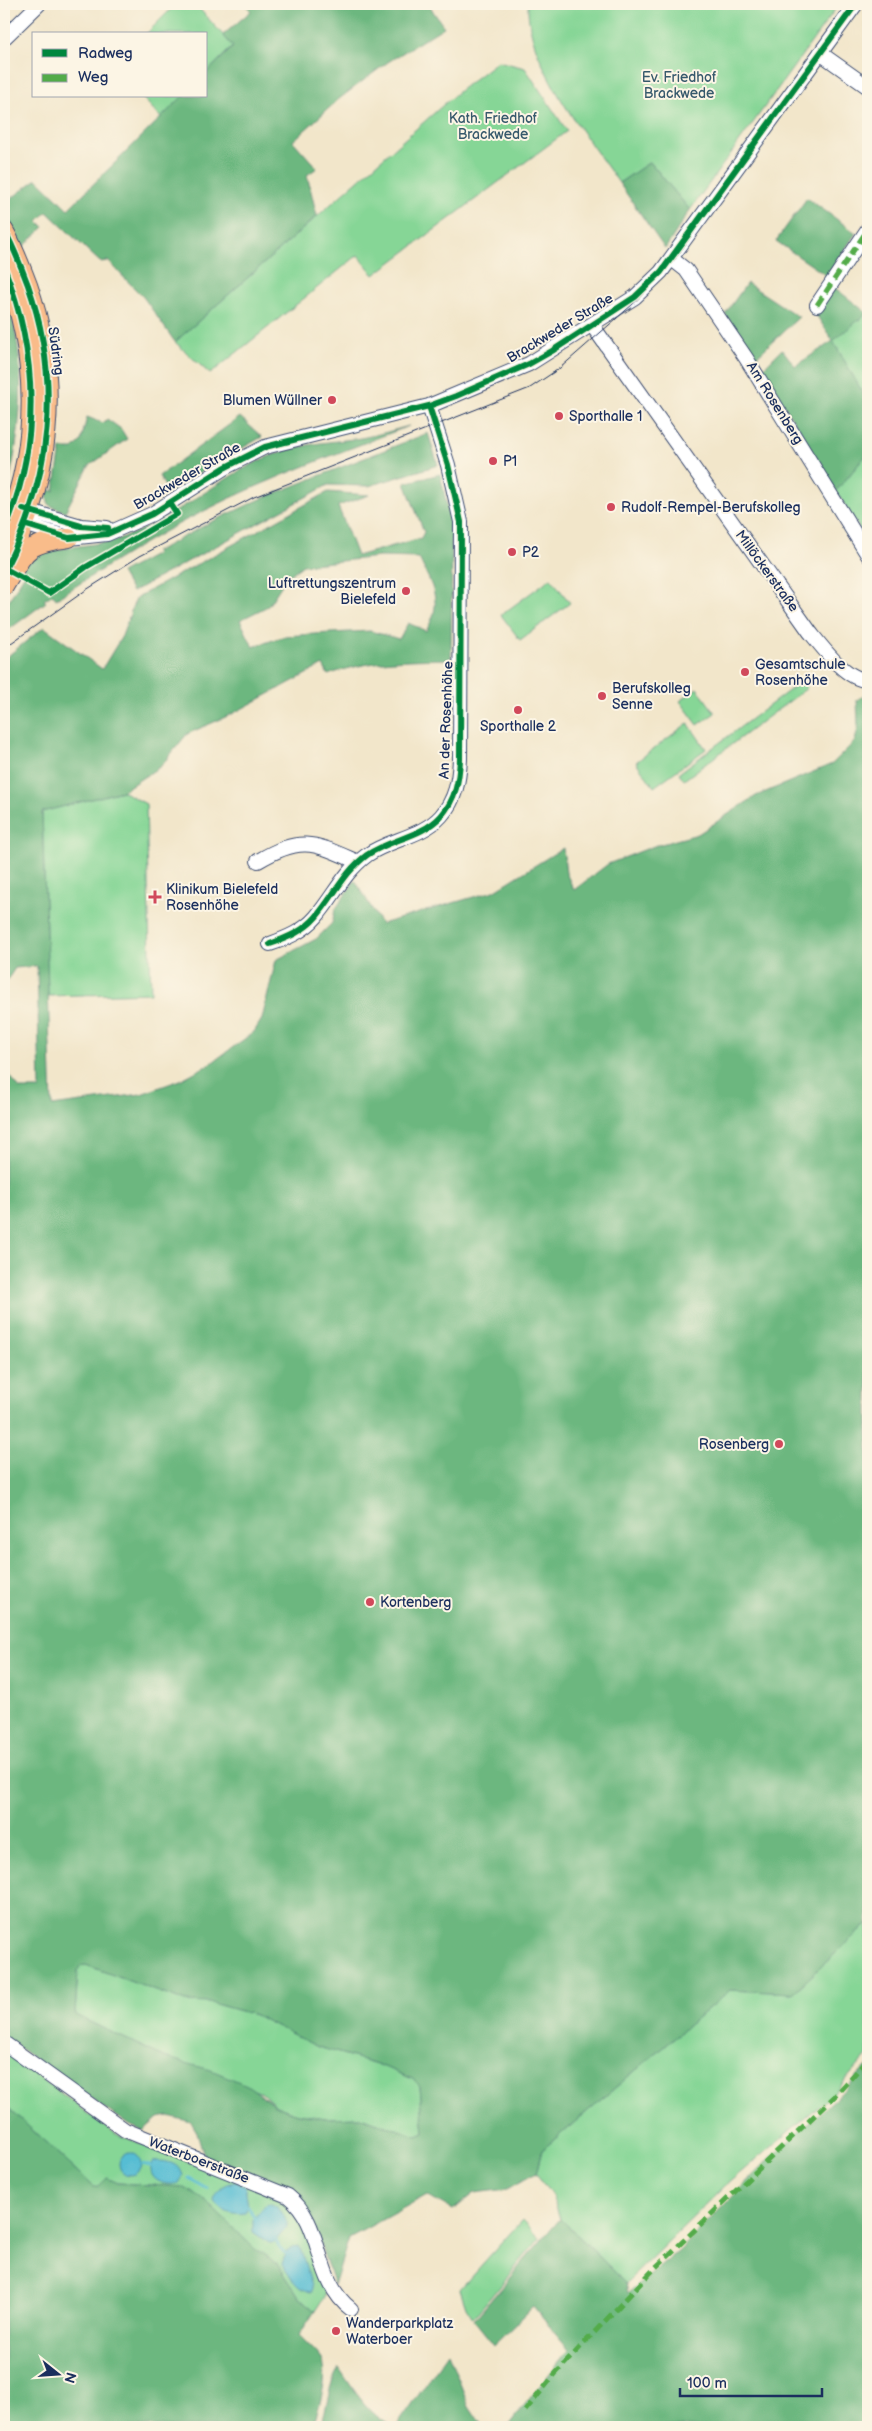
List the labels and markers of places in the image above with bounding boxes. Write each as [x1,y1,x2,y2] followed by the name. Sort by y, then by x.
[223,392,323,409] place label: Blumen Wüllner
[326,394,338,406] marker: Blumen Wüllner
[569,408,642,425] place label: Sporthalle 1
[553,410,565,422] marker: Sporthalle 1
[503,453,517,470] place label: P1
[487,455,499,467] marker: P1
[621,499,801,516] place label: Rudolf-Rempel-Berufskolleg
[605,501,617,513] marker: Rudolf-Rempel-Berufskolleg
[522,544,540,561] place label: P2
[506,546,518,558] marker: P2
[268,575,396,608] place label: Luftrettungszentrum Bielefeld
[400,585,412,597] marker: Luftrettungszentrum Bielefeld
[755,656,846,689] place label: Gesamtschule Rosenhöhe
[739,666,751,678] marker: Gesamtschule Rosenhöhe
[612,680,691,713] place label: Berufskolleg Senne
[596,690,608,702] marker: Berufskolleg Senne
[512,704,524,716] marker: Sporthalle 2
[480,718,557,735] place label: Sporthalle 2
[166,881,278,914] place label: Klinikum Bielefeld Rosenhöhe
[148,890,162,904] marker: Klinikum Bielefeld Rosenhöhe
[699,1436,769,1453] place label: Rosenberg
[773,1438,785,1450] marker: Rosenberg
[380,1594,451,1611] place label: Kortenberg
[364,1596,376,1608] marker: Kortenberg
[346,2315,453,2348] place label: Wanderparkplatz Waterboer
[330,2325,342,2337] marker: Wanderparkplatz Waterboer

